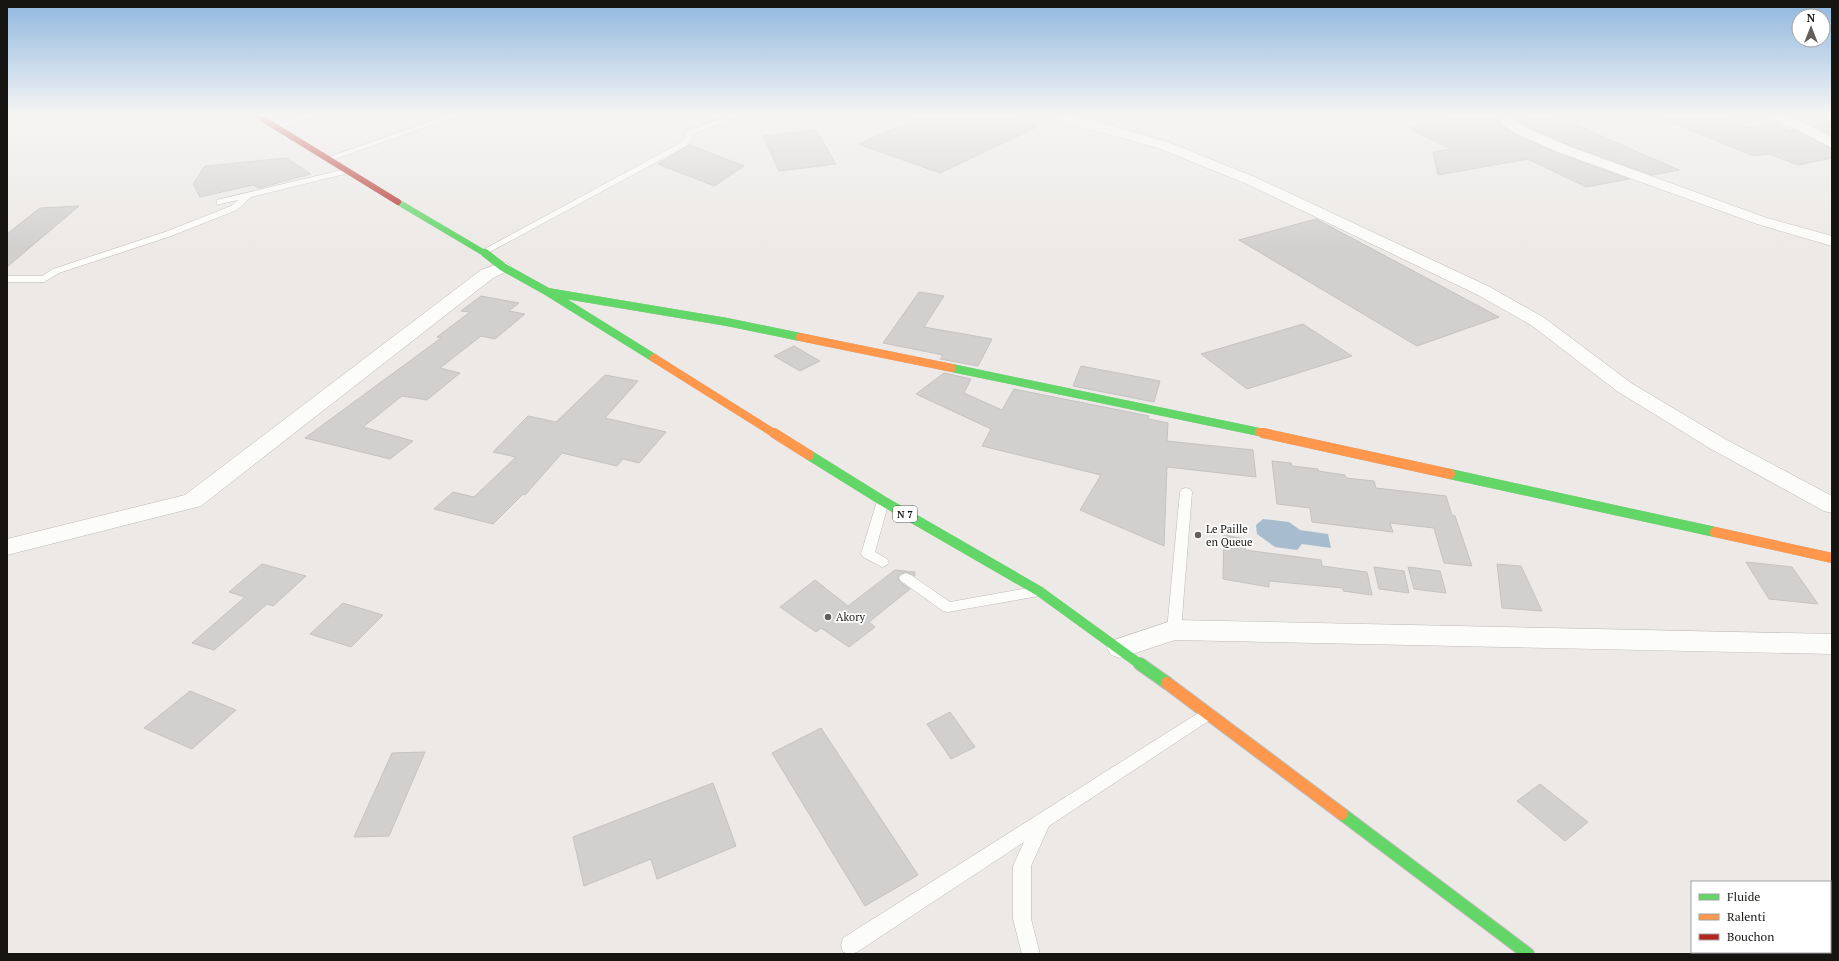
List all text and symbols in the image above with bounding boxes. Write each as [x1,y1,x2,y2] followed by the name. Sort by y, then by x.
[1791,8,1831,48] north arrow
[1807,11,1816,25] text: N
[893,506,917,522] road number: N 7
[1206,522,1253,549] place label: Le Paille en Queue
[1193,530,1203,540] marker: Le Paille en Queue
[836,610,866,624] place label: Akory
[823,612,833,622] marker: Akory
[1691,881,1831,953] legend
[1727,889,1760,904] text: Fluide
[1727,909,1766,924] text: Ralenti
[1727,929,1774,944] text: Bouchon

